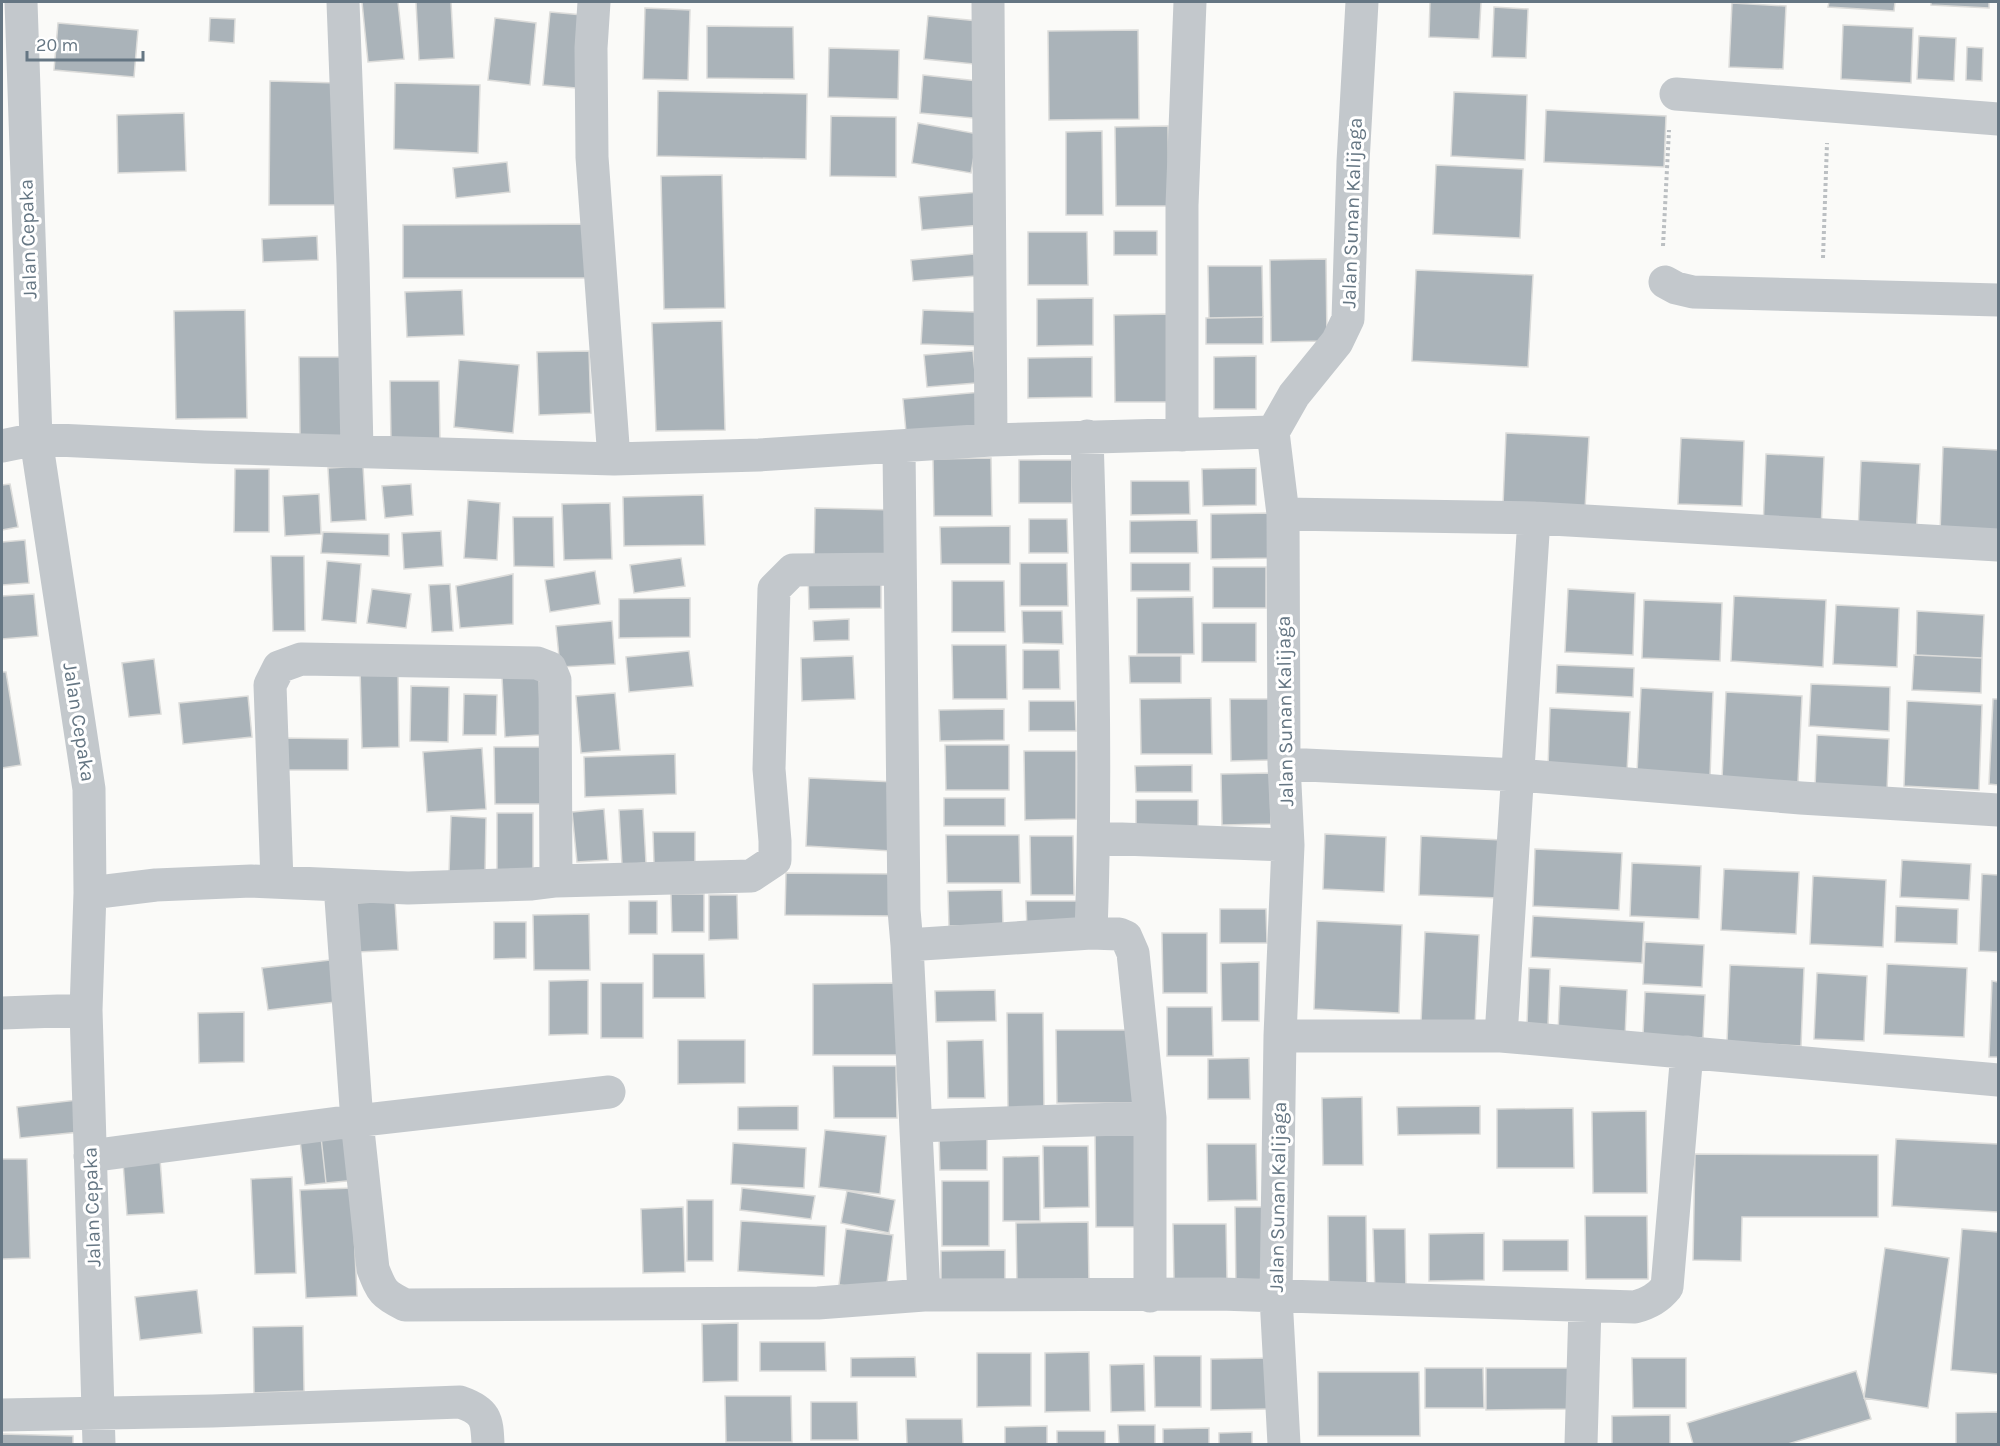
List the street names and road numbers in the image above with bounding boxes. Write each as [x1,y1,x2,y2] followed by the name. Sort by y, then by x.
[1337,117,1367,309] street label: Jalan Sunan Kalijaga
[14,179,42,299] street label: Jalan Cepaka
[1272,615,1298,807] street label: Jalan Sunan Kalijaga
[58,661,100,783] street label: Jalan Cepaka
[1265,1101,1291,1293] street label: Jalan Sunan Kalijaga
[78,1147,106,1267] street label: Jalan Cepaka

